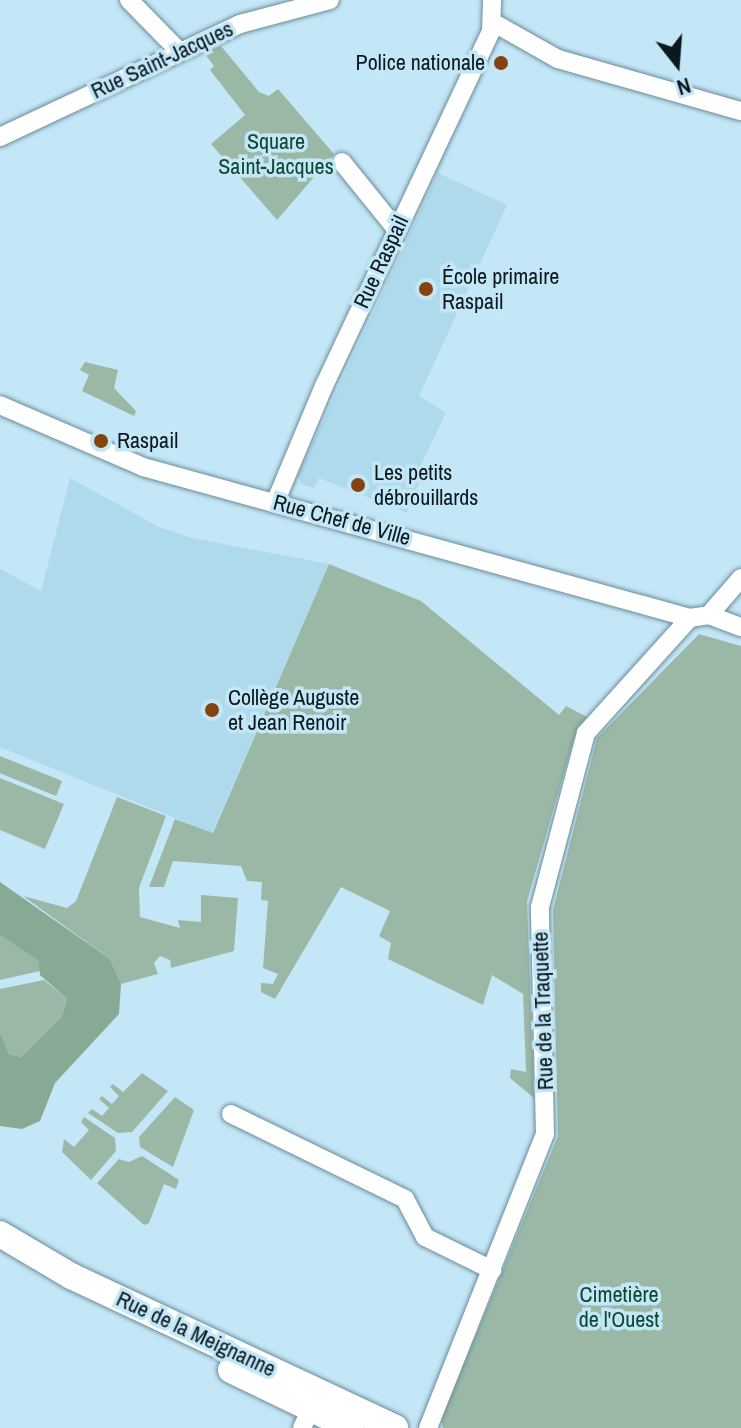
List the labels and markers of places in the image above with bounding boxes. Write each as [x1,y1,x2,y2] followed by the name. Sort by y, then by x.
[356,50,485,76] place label: Police nationale
[492,54,510,72] marker: Police nationale
[442,263,559,314] place label: École primaire Raspail
[417,280,435,298] marker: École primaire Raspail
[117,428,178,454] place label: Raspail
[92,432,110,450] marker: Raspail
[374,459,478,510] place label: Les petits débrouillards
[349,476,367,494] marker: Les petits débrouillards
[228,684,360,736] place label: Collège Auguste et Jean Renoir
[203,701,221,719] marker: Collège Auguste et Jean Renoir

